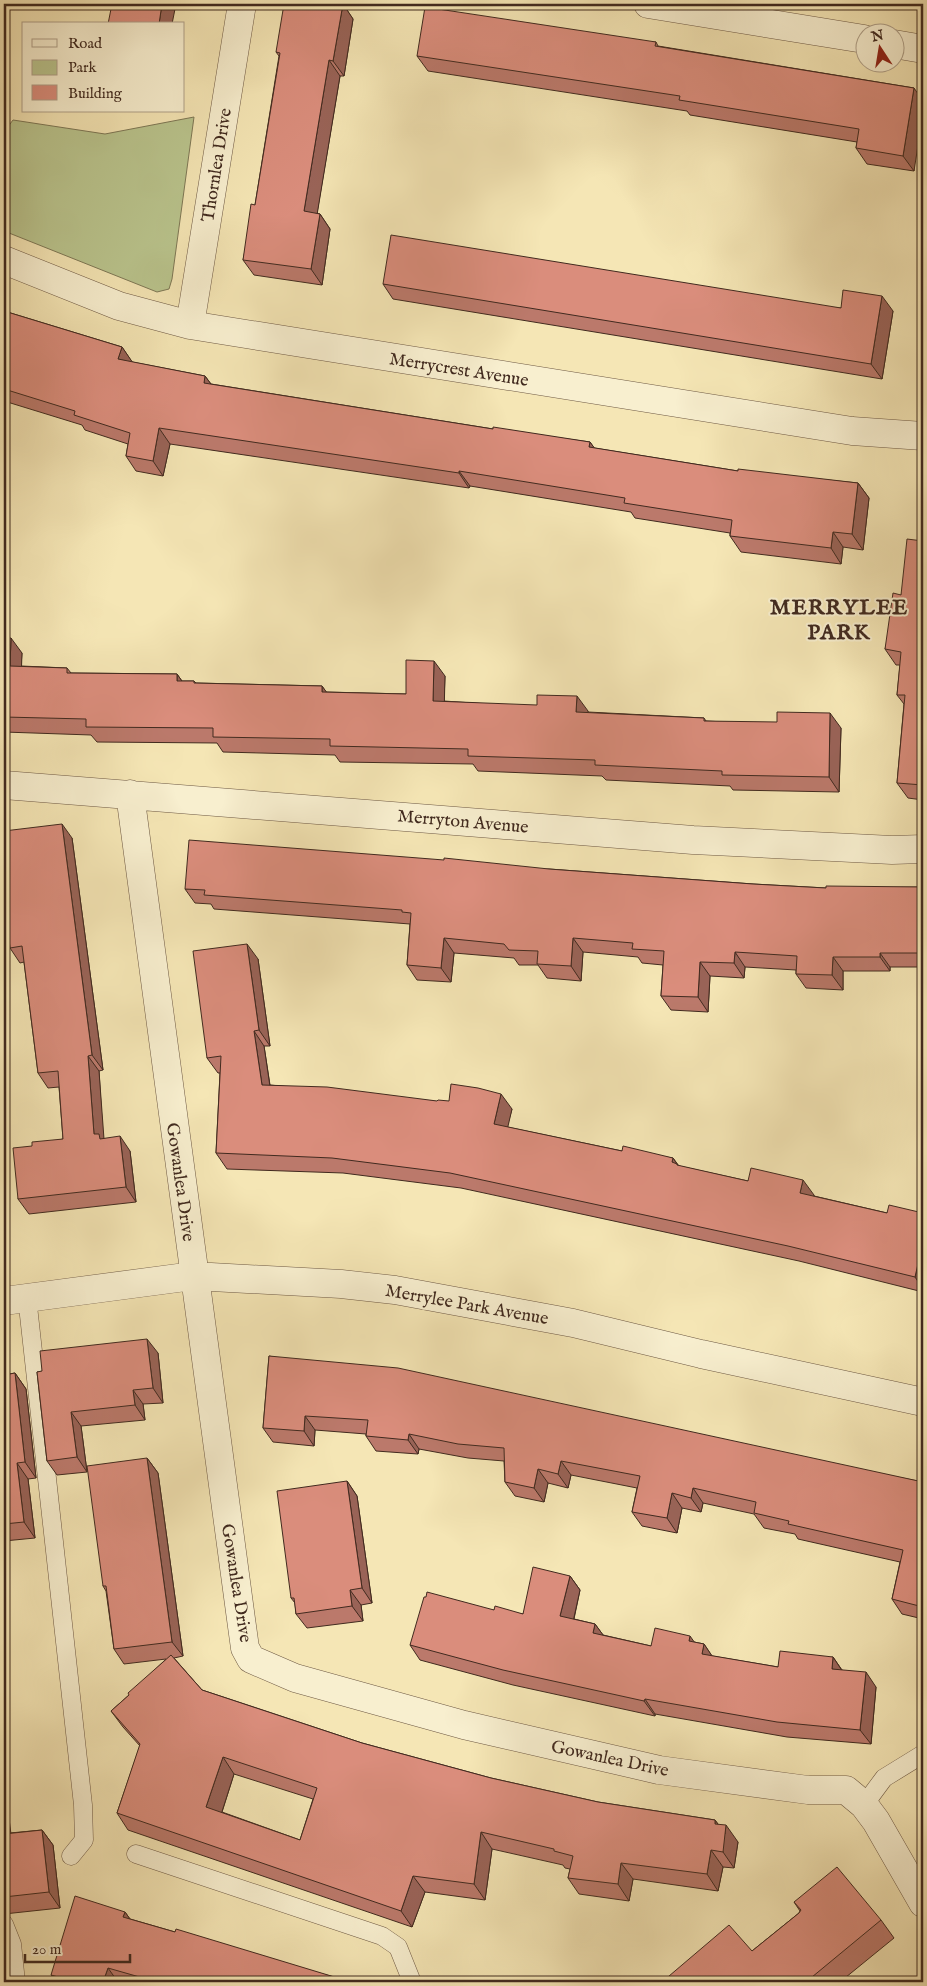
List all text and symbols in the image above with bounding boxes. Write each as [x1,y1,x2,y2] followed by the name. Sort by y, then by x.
[22,22,185,112] legend
[854,22,904,72] north arrow
[869,26,885,47] text: N
[68,34,103,53] text: Road
[68,58,98,77] text: Park
[68,84,123,103] text: Building
[197,107,238,224] street label: Thornlea Drive
[387,348,530,393] street label: Merrycrest Avenue
[770,594,908,647] district label: MERRYLEE PARK
[396,805,529,840] street label: Merryton Avenue
[160,1121,199,1243] street label: Gowanlea Drive
[383,1280,550,1331] street label: Merrylee Park Avenue
[215,1522,256,1644] street label: Gowanlea Drive
[549,1736,671,1783] street label: Gowanlea Drive
[25,1931,130,1963] scale bar
[32,1940,62,1959] text: 20 m

